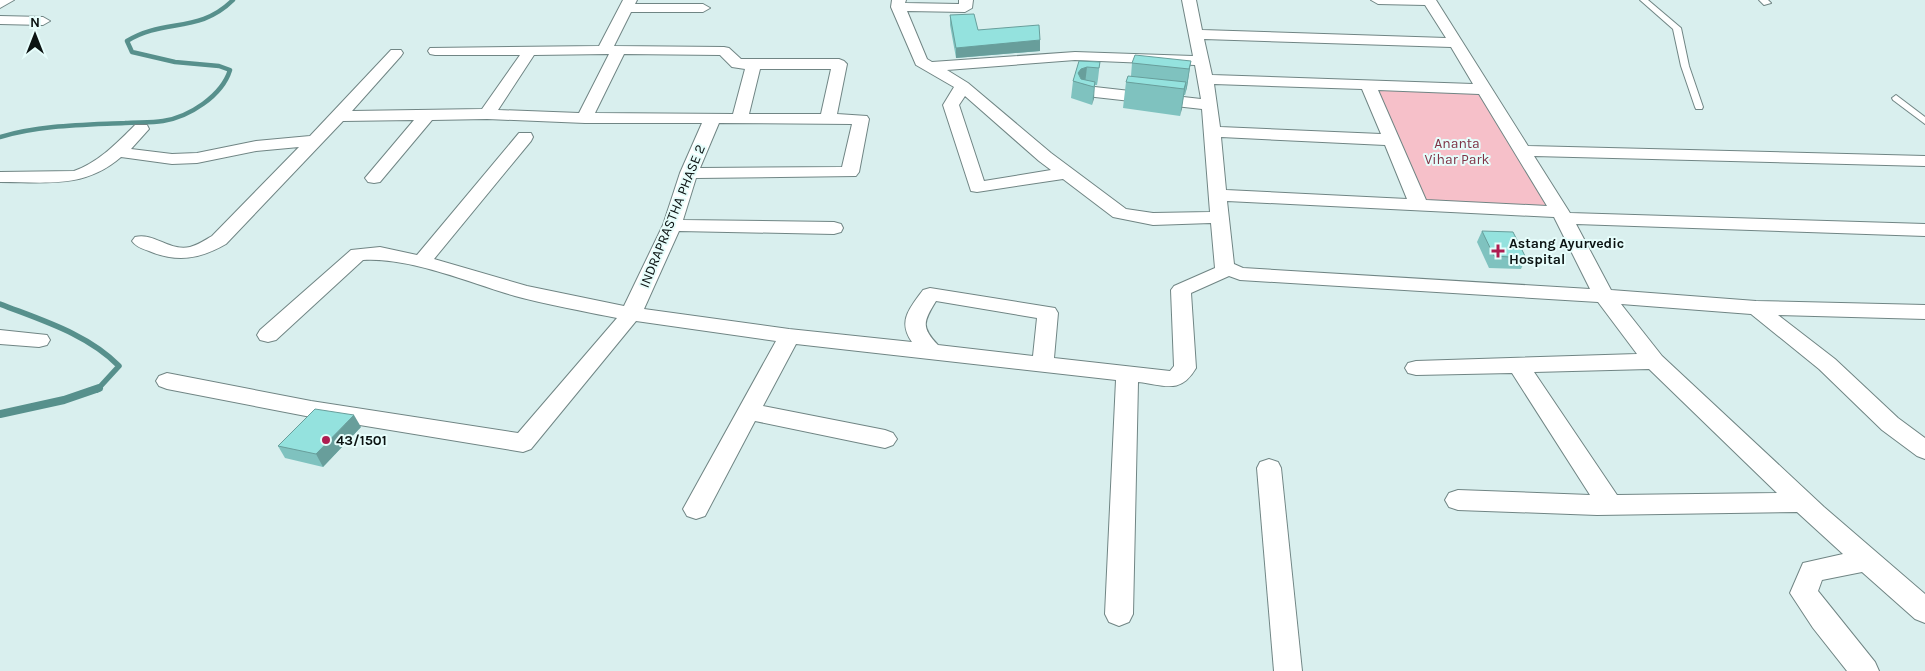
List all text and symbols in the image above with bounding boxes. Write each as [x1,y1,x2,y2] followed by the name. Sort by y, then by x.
[10,10,60,60] north arrow
[30,14,40,31] text: N
[1425,135,1490,168] park label: Ananta Vihar Park
[636,142,709,290] street label: INDRAPRASTHA PHASE 2
[1509,235,1624,268] place label: Astang Ayurvedic Hospital
[1491,244,1505,258] marker: Astang Ayurvedic Hospital
[336,432,387,449] place label: 43/1501
[320,434,332,446] marker: 43/1501

